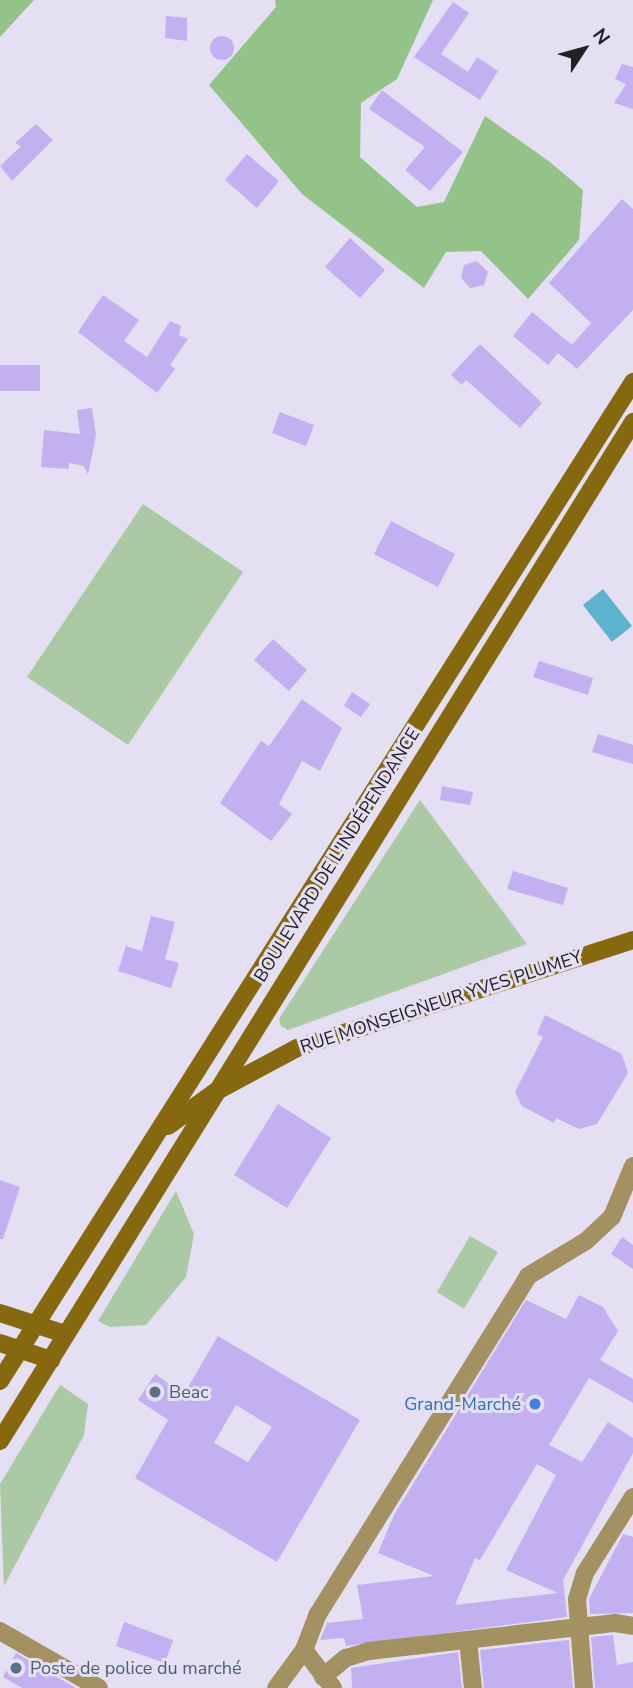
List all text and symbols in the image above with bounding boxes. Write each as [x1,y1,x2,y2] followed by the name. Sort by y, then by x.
[549,14,619,84] north arrow
[586,23,616,50] text: N
[250,724,424,986] street label: BOULEVARD DE L'INDÉPENDANCE
[297,946,585,1058] street label: RUE MONSEIGNEUR YVES PLUMEY
[169,1381,209,1403] place label: Beac
[147,1384,163,1400] marker: Beac
[404,1393,521,1415] place label: Grand-Marché
[527,1396,543,1412] marker: Grand-Marché
[30,1657,242,1679] place label: Poste de police du marché
[8,1660,24,1676] marker: Poste de police du marché

